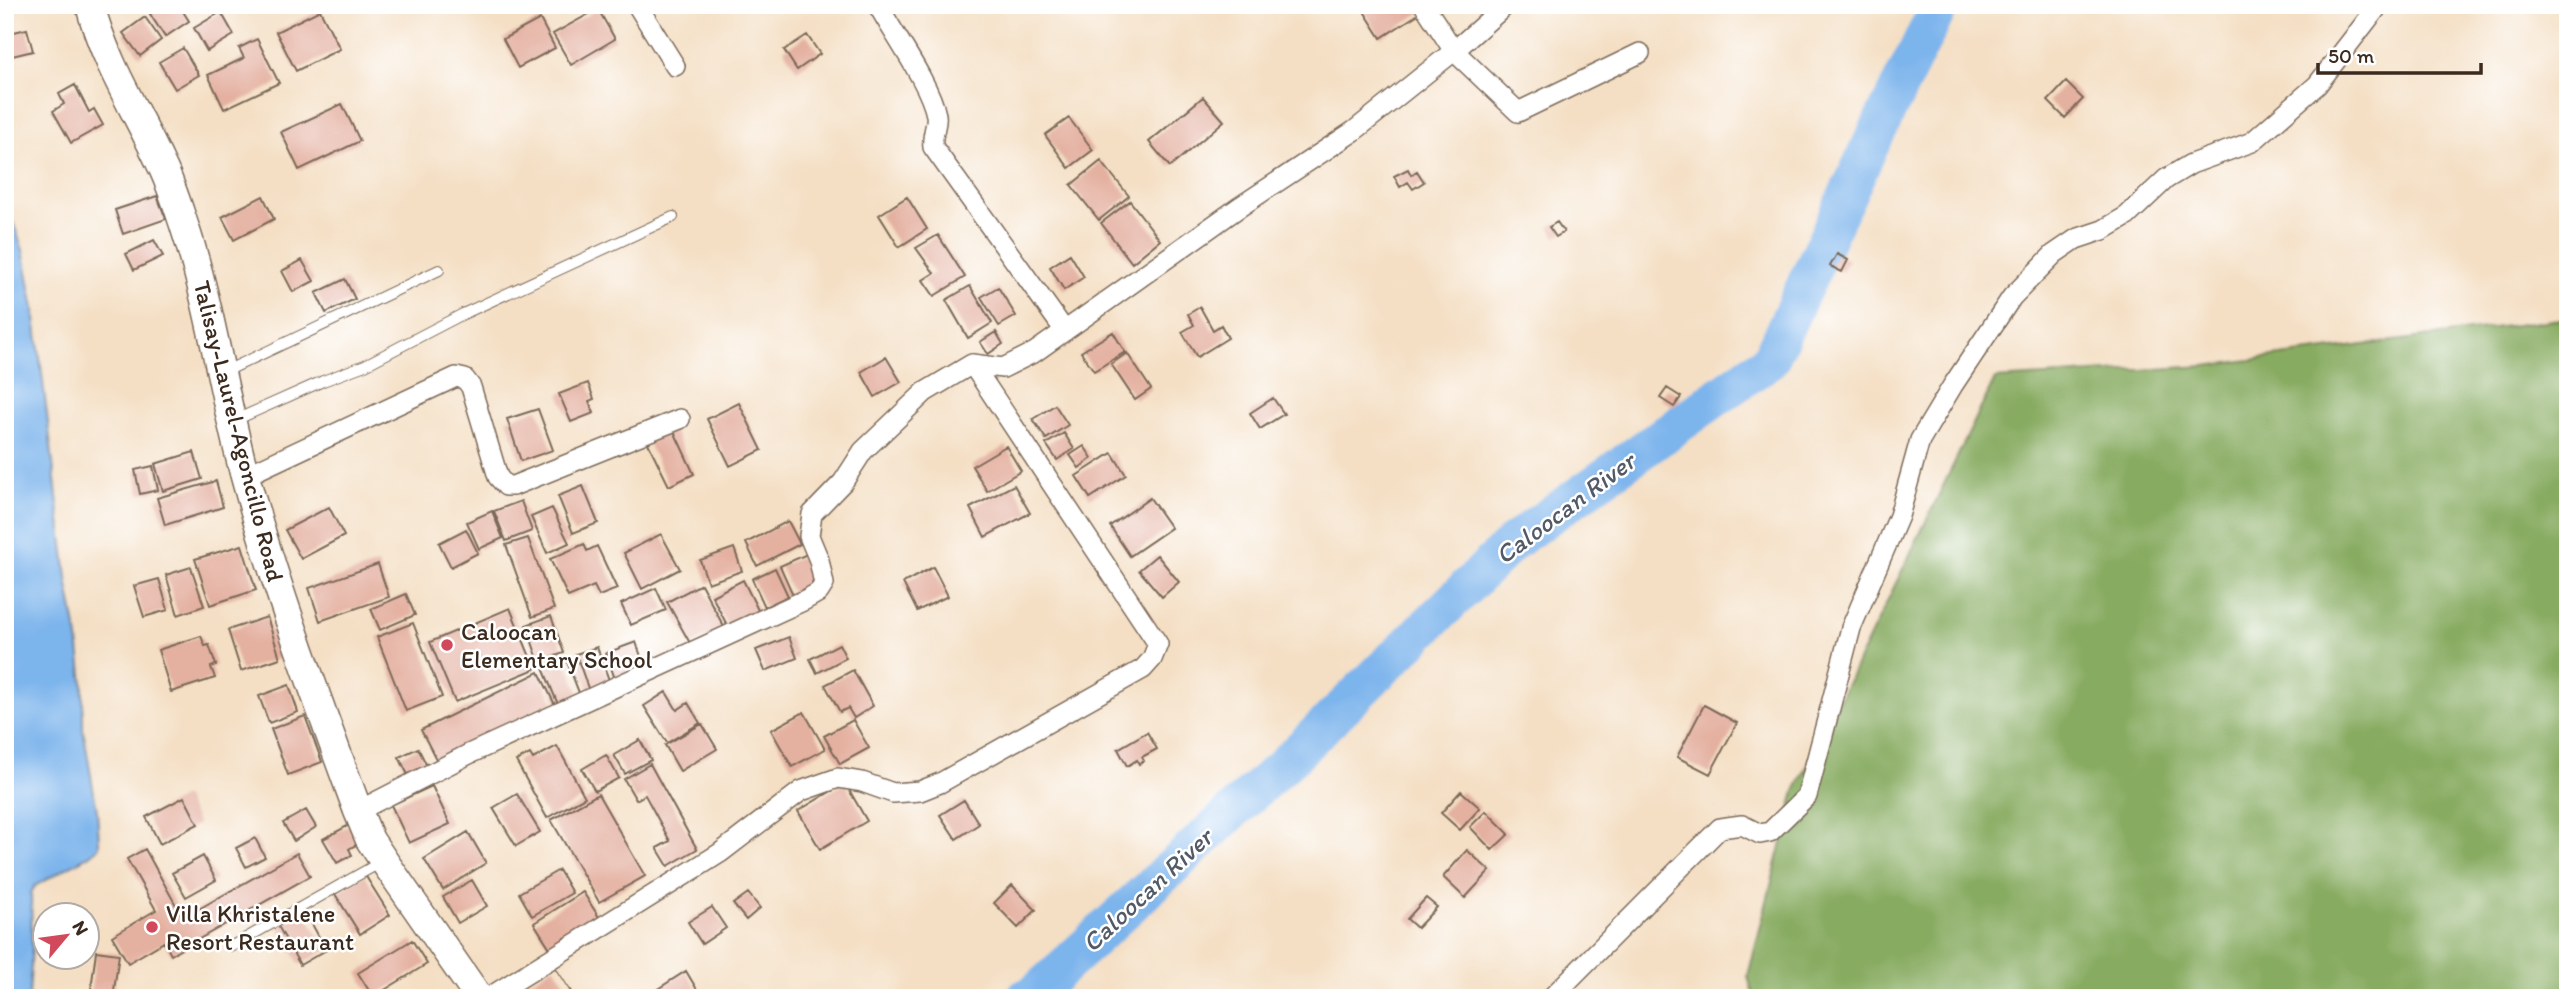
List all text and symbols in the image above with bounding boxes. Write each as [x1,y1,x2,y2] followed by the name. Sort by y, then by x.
[2318,32,2480,76] scale bar
[2328,43,2375,68] text: 50 m
[188,278,290,585] street label: Talisay-Laurel-Agoncillo Road
[1489,443,1644,571] water label: Caloocan River
[461,617,653,674] place label: Caloocan Elementary School
[439,637,455,653] marker: Caloocan Elementary School
[1075,819,1221,959] water label: Caloocan River
[166,899,354,956] place label: Villa Khristalene Resort Restaurant
[32,902,102,972] north arrow
[67,917,94,939] text: N
[144,919,160,935] marker: Villa Khristalene Resort Restaurant

